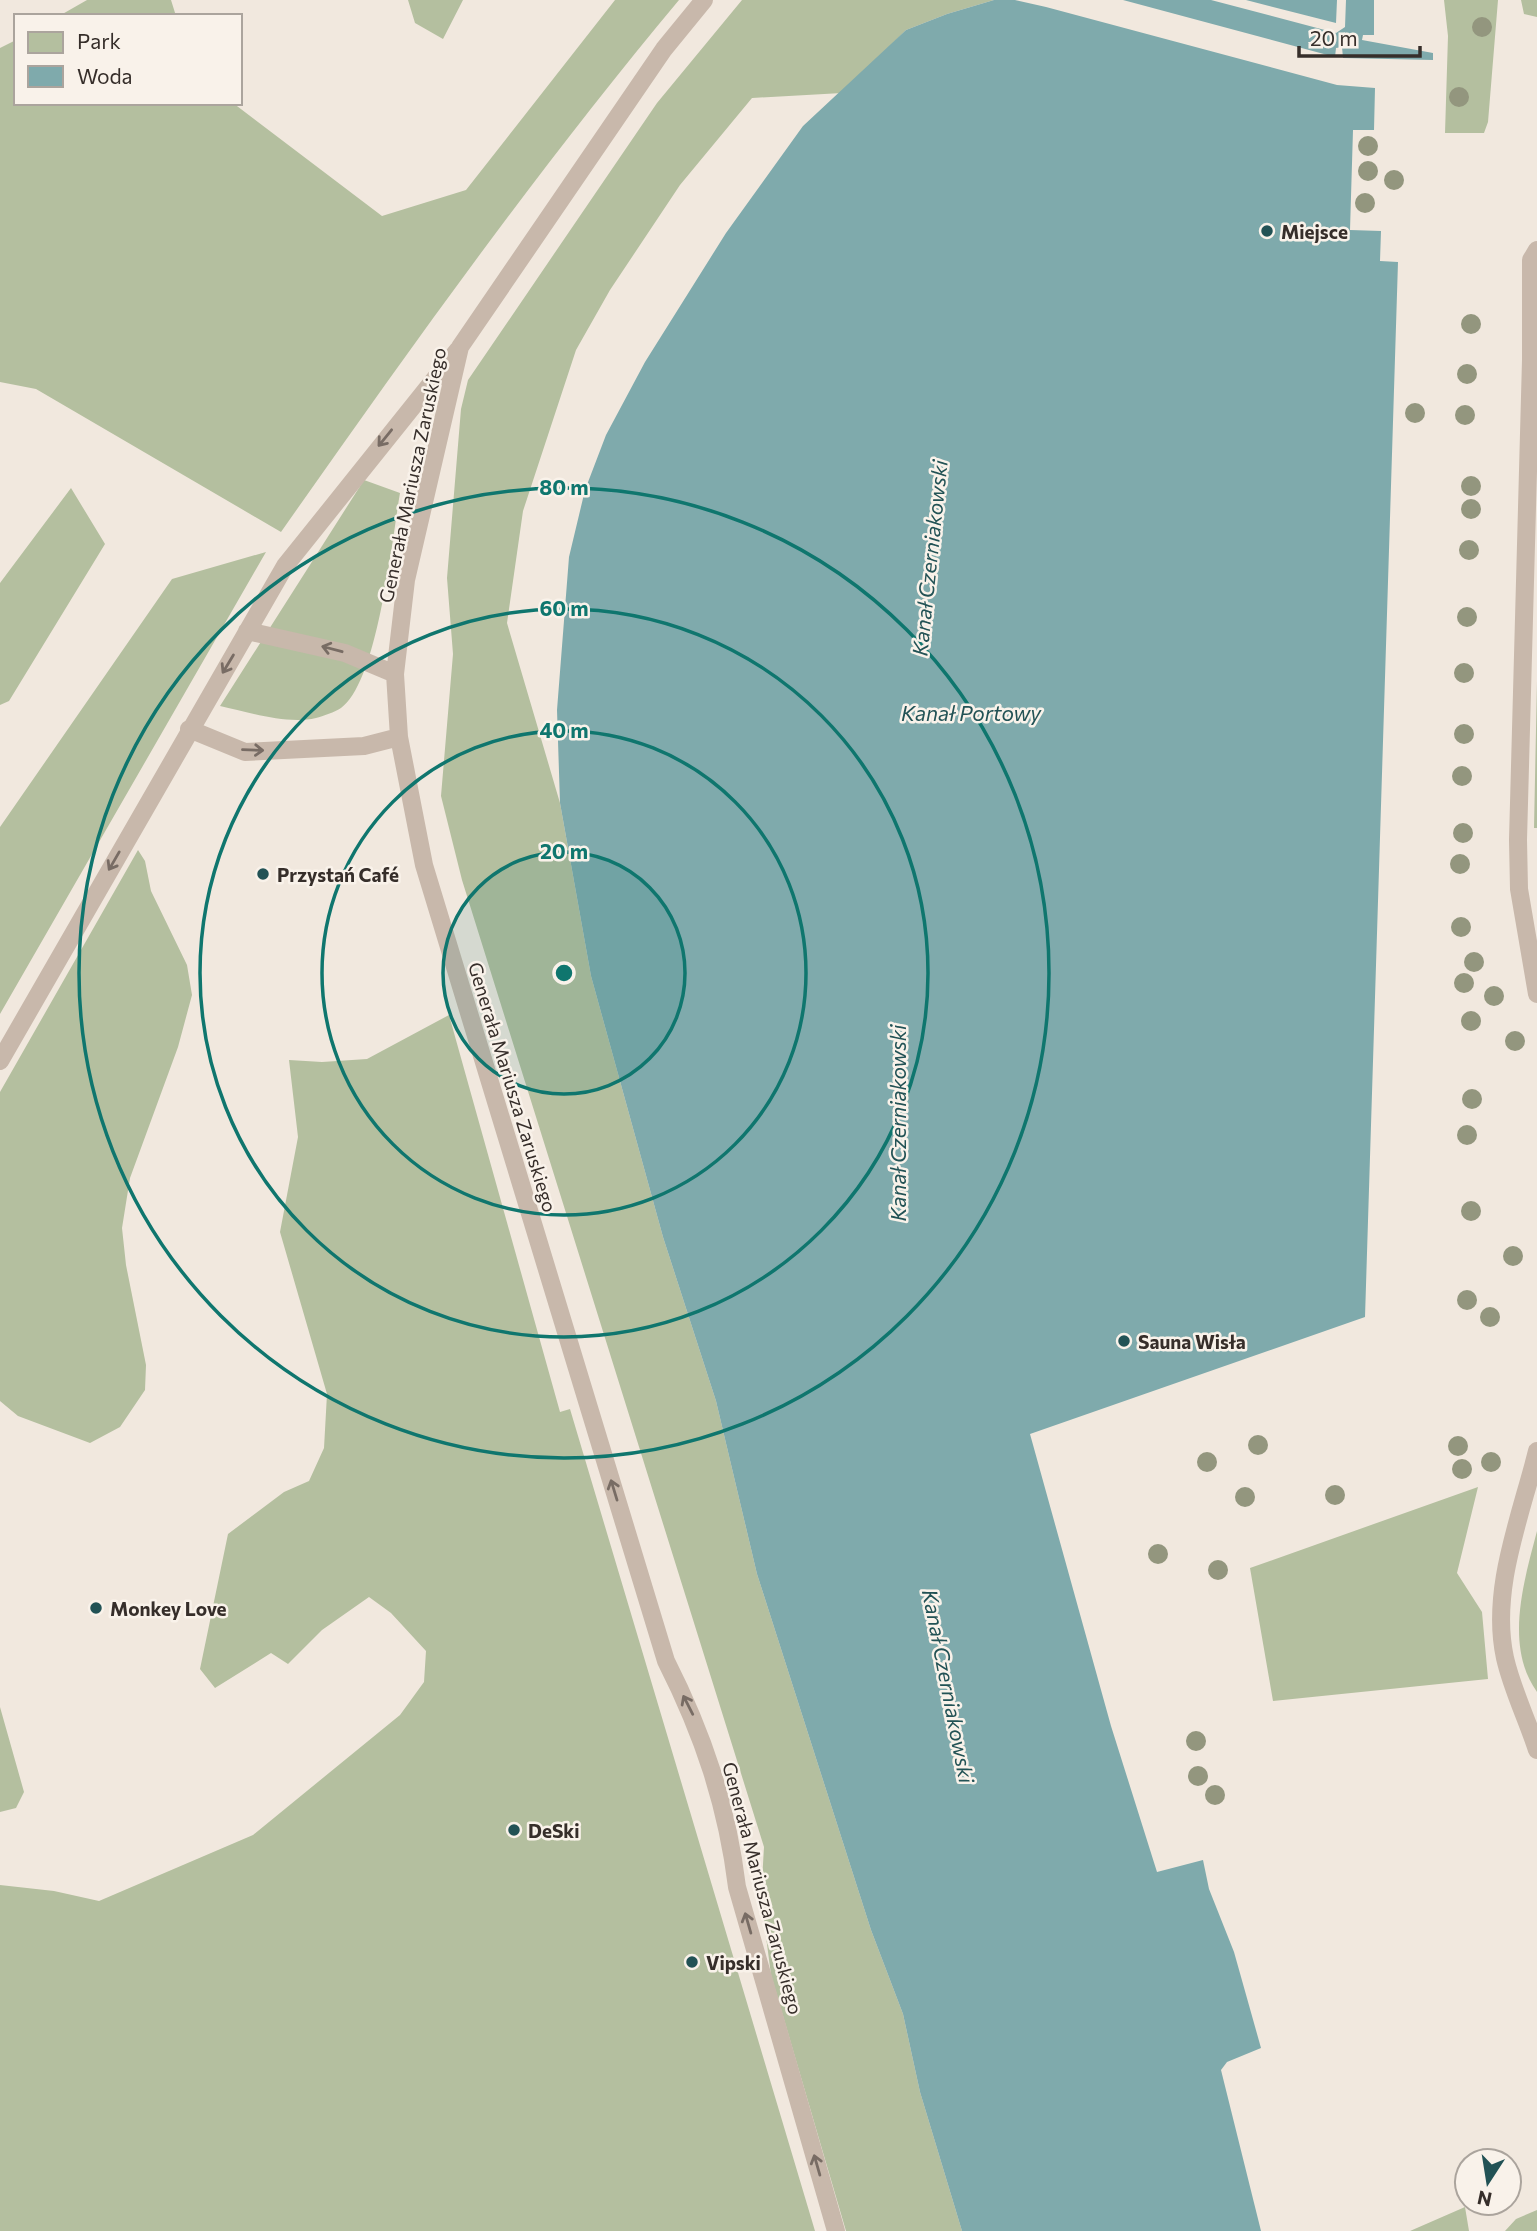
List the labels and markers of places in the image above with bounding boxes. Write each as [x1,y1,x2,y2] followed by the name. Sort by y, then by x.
[1281,220,1348,243] place label: Miejsce
[1259,223,1275,239] marker: Miejsce
[277,863,399,886] place label: Przystań Café
[255,866,271,882] marker: Przystań Café
[552,961,576,985] centre of rings
[1138,1330,1246,1353] place label: Sauna Wisła
[1116,1333,1132,1349] marker: Sauna Wisła
[110,1597,227,1620] place label: Monkey Love
[88,1600,104,1616] marker: Monkey Love
[528,1819,580,1842] place label: DeSki
[506,1822,522,1838] marker: DeSki
[706,1951,761,1974] place label: Vipski
[684,1954,700,1970] marker: Vipski

